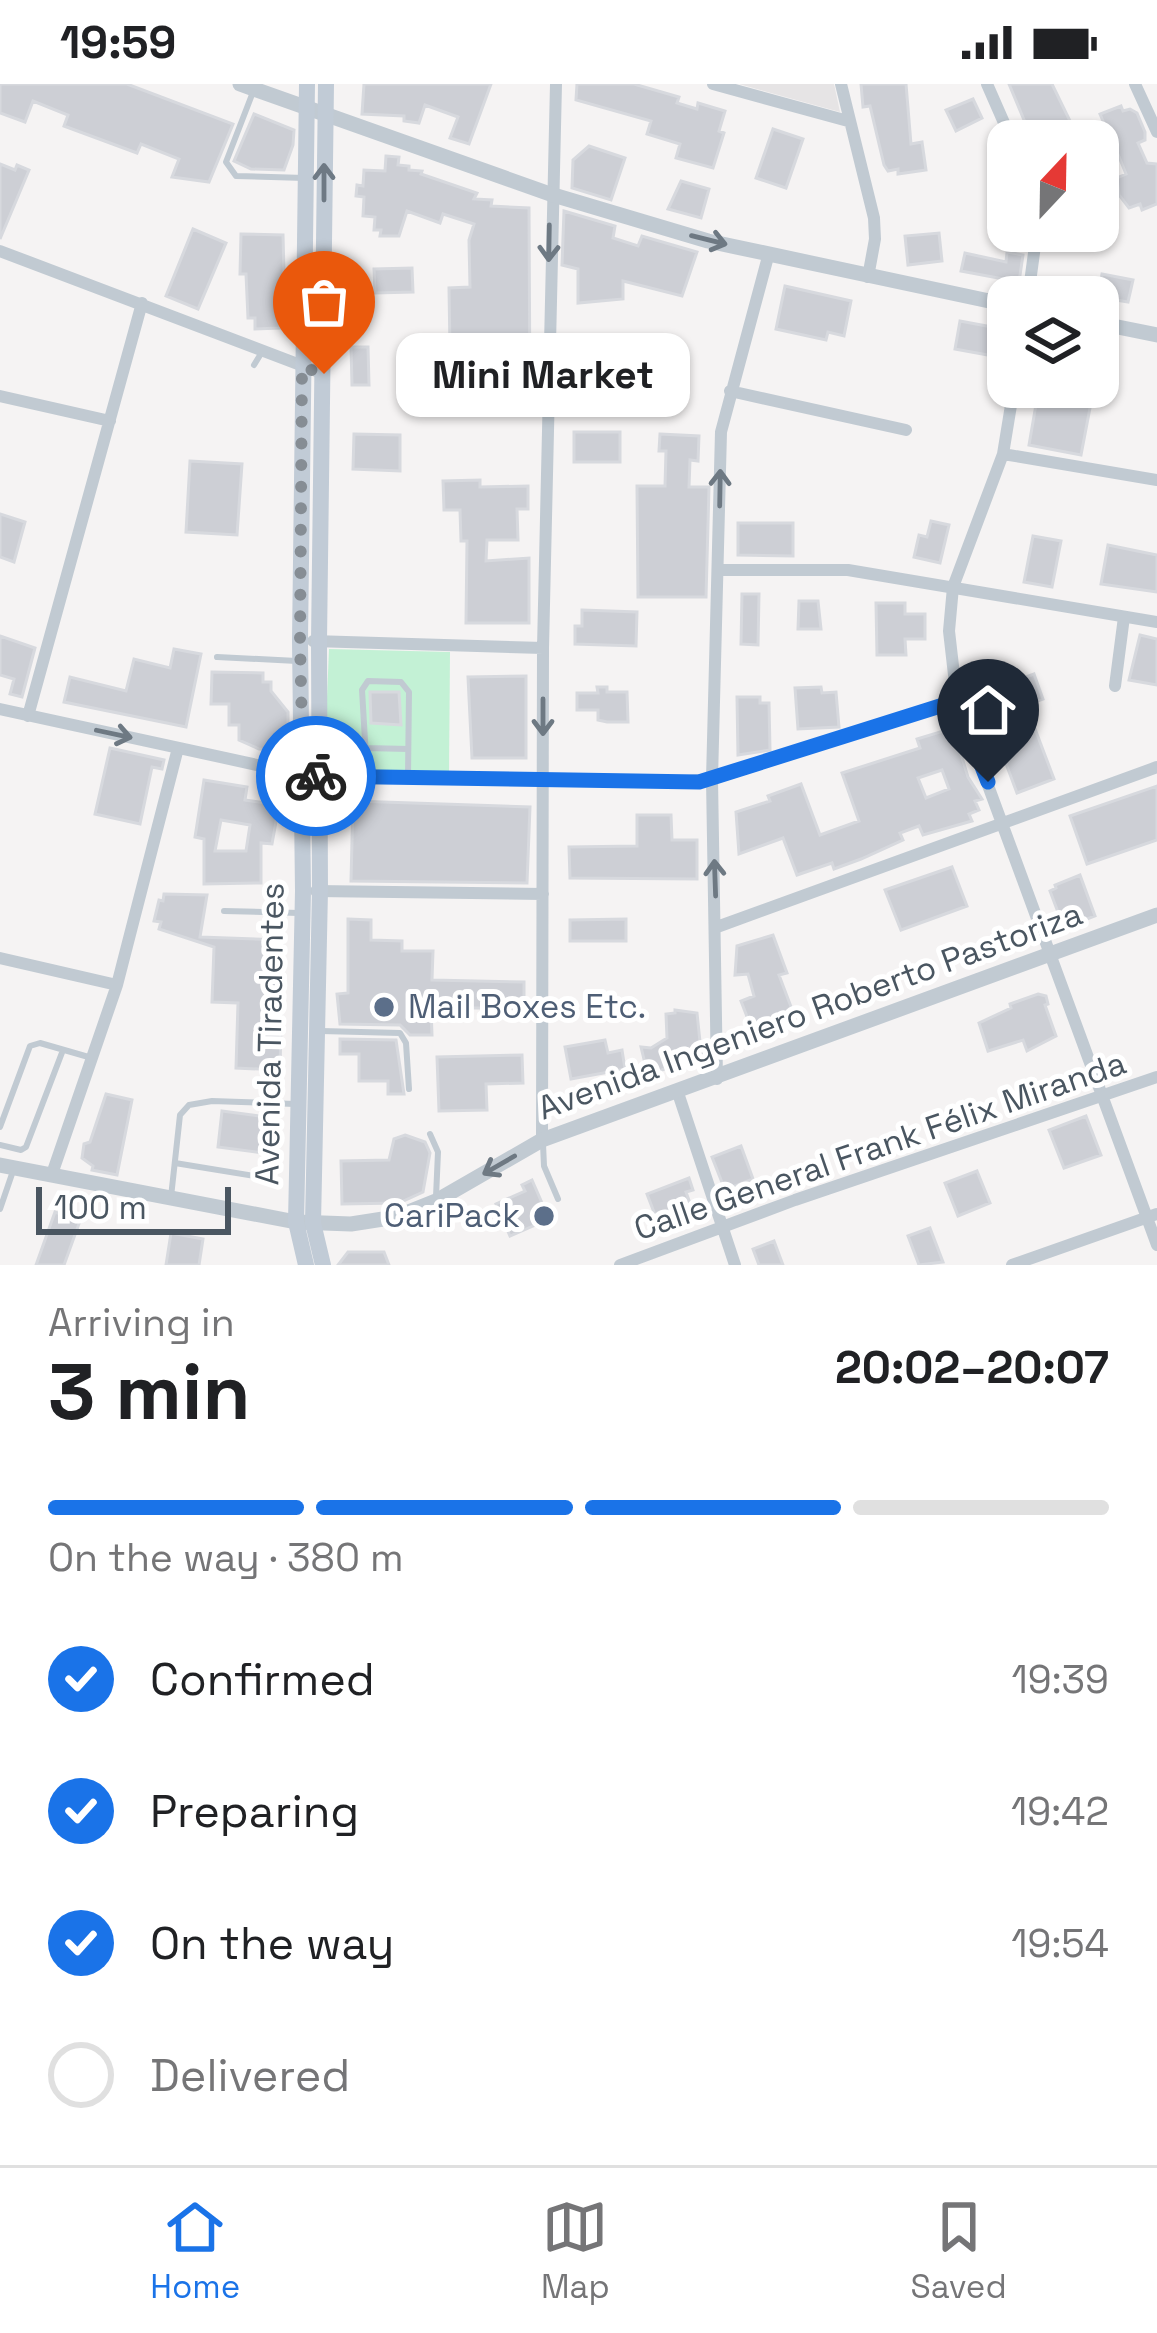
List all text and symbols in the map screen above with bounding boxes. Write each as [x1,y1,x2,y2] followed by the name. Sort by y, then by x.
[60,14,176,71] text: 19:59
[987,120,1119,252] north arrow
[987,120,1119,408] map controls
[313,163,335,202] one-way arrow
[538,223,561,262] one-way arrow
[690,230,728,252] one-way arrow
[273,251,375,374] pin
[291,269,357,335] icon: bag
[987,276,1119,408] button: layers
[396,332,690,416] callout: Mini Market
[432,350,654,399] text: Mini Market
[709,469,732,508] one-way arrow
[937,659,1039,782] pin
[955,677,1021,743] icon: home
[532,697,554,736] one-way arrow
[256,716,376,836] courier
[94,724,133,746] one-way arrow
[283,743,349,809] icon: bike
[703,859,726,898] one-way arrow
[246,882,294,1186] street label: Avenida Tiradentes
[532,893,1088,1129] street label: Avenida Ingeniero Roberto Pastoriza
[408,986,646,1028] place label: Mail Boxes Etc.
[371,994,397,1020] marker: Mail Boxes Etc.
[629,1042,1131,1250] street label: Calle General Frank Félix Miranda
[482,1154,517,1178] one-way arrow
[36,1181,231,1234] scale bar
[54,1187,147,1229] text: 100 m
[384,1195,520,1237] place label: CariPack
[531,1203,557,1229] marker: CariPack
[48,1298,235,1347] text: Arriving in
[835,1339,1109,1396] text: 20:02–20:07
[48,1342,251,1442] text: 3 min
[48,1533,403,1582] text: On the way · 380 m
[48,1646,114,1712] icon: check
[150,1651,375,1708] text: Confirmed
[1012,1655,1109,1704] text: 19:39
[48,1778,114,1844] icon: check
[150,1783,359,1840] text: Preparing
[1011,1787,1109,1836] text: 19:42
[48,1910,114,1976] icon: check
[150,1915,394,1972] text: On the way
[1011,1919,1109,1968] text: 19:54
[150,2047,350,2104] text: Delivered
[150,2194,240,2308] tab: Home
[541,2194,610,2308] tab: Map
[910,2194,1007,2308] tab: Saved

